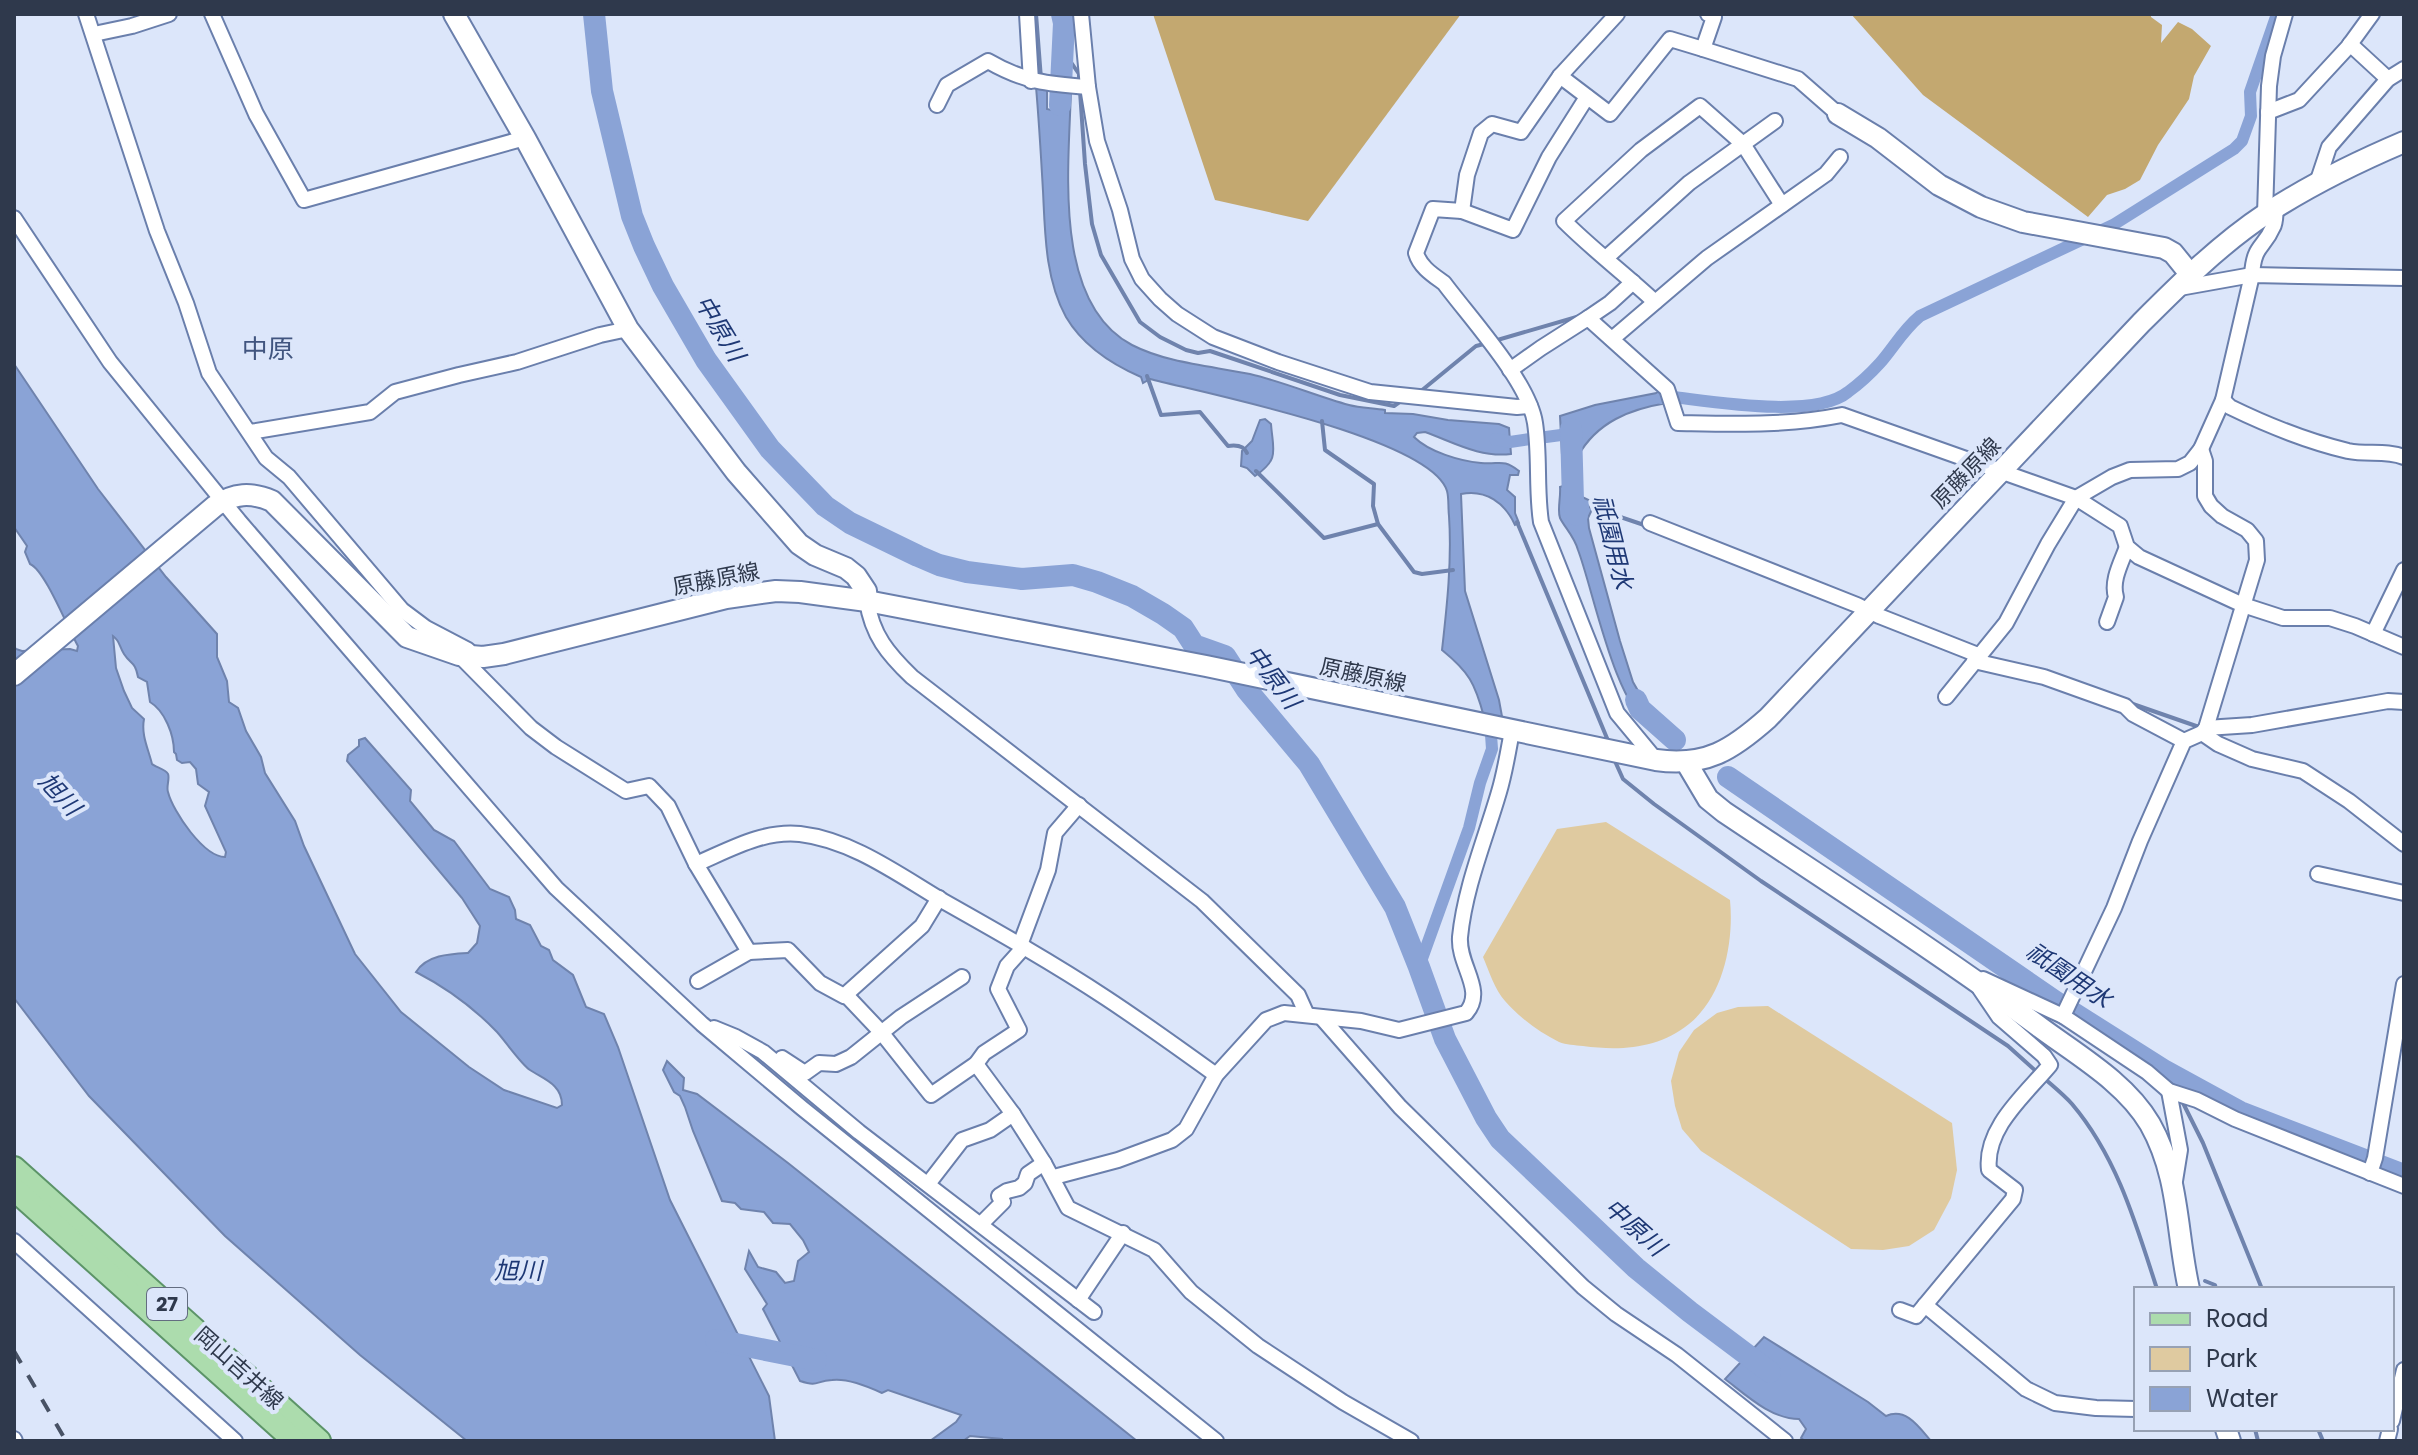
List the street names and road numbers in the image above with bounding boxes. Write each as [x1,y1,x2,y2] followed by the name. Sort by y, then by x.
[1924,431,2008,515] street label: 原藤原線
[670,555,762,603] street label: 原藤原線
[1317,651,1409,699] street label: 原藤原線
[147,1288,187,1320] road number: 27
[188,1320,290,1416] street label: 岡山吉井線

